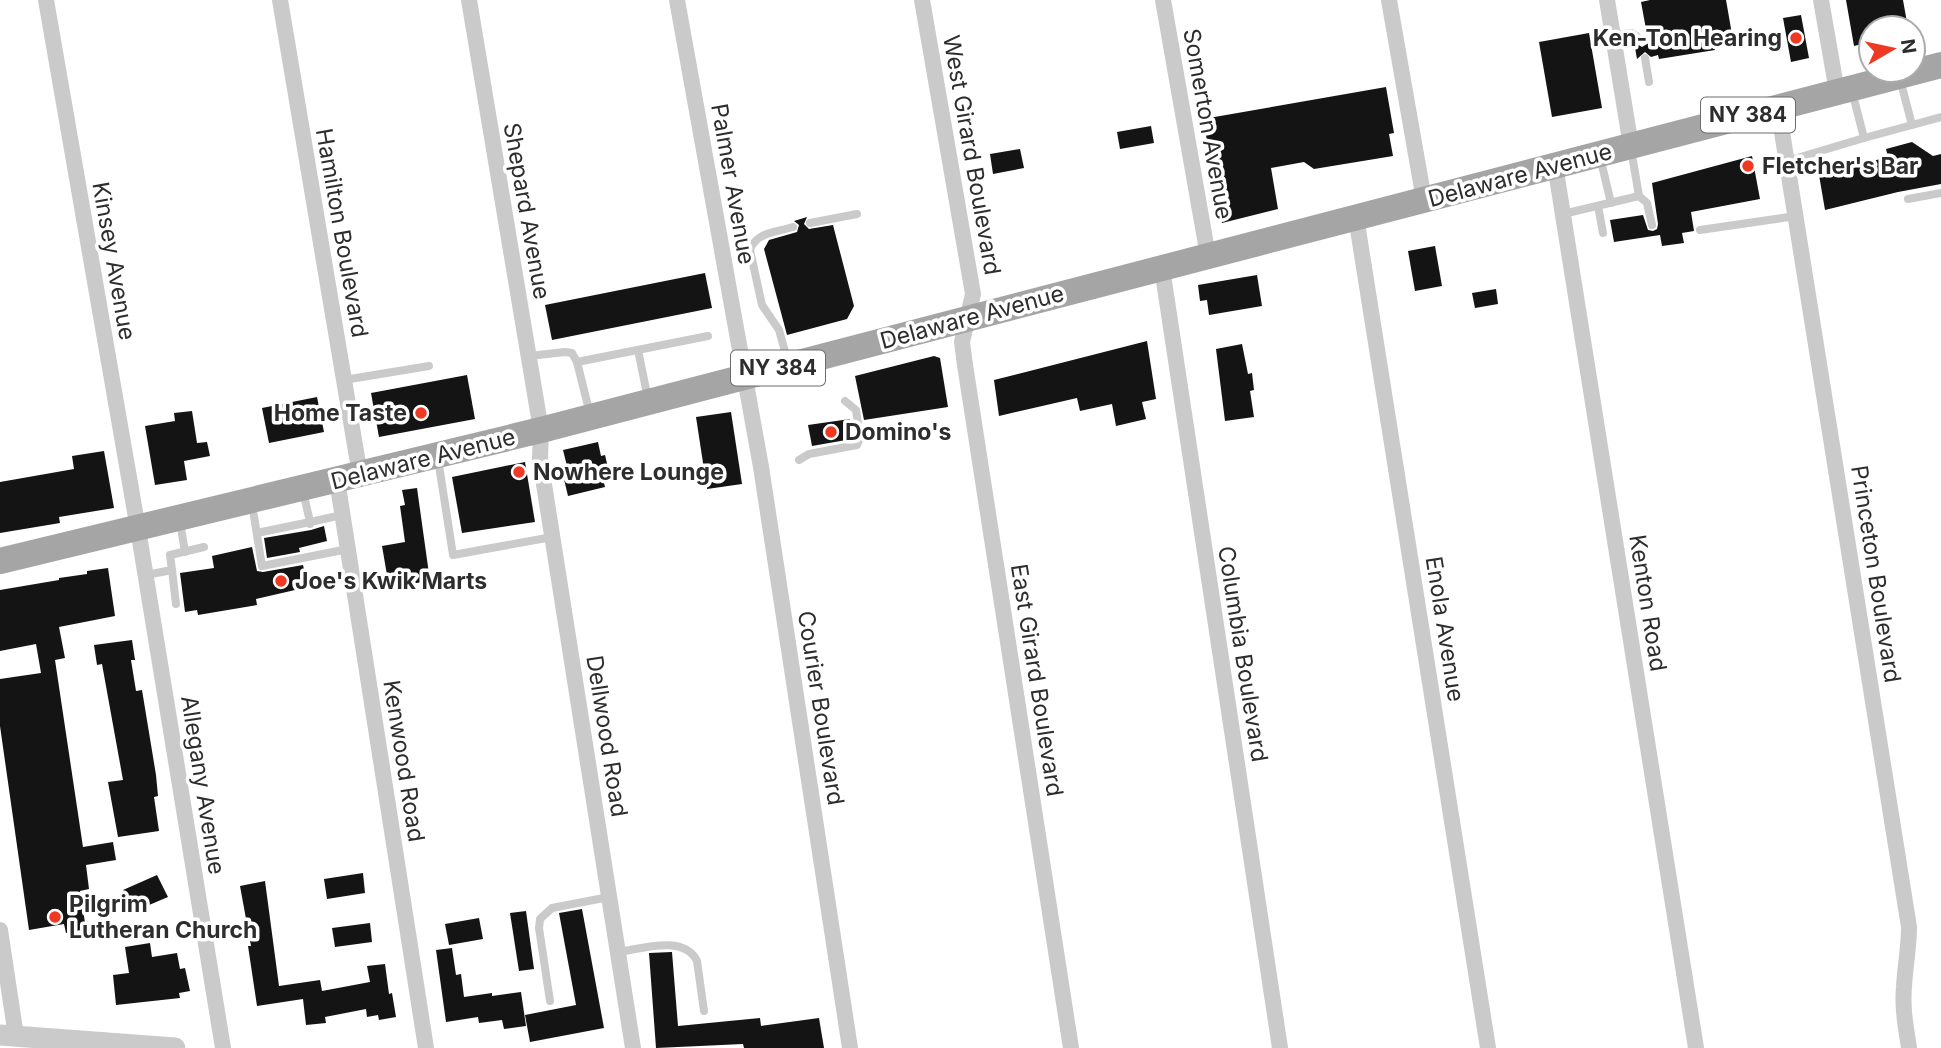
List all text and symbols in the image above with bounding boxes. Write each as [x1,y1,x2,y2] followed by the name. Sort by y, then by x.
[1857,14,1927,84] north arrow
[1593,24,1782,52] place label: Ken-Ton Hearing
[1177,26,1239,222] street label: Somerton Avenue
[1788,30,1804,46] marker: Ken-Ton Hearing
[937,33,1007,277] street label: West Girard Boulevard
[1896,37,1921,55] text: N
[1701,97,1795,132] road number: NY 384
[705,101,761,267] street label: Palmer Avenue
[498,121,556,301] street label: Shepard Avenue
[310,126,374,340] street label: Hamilton Boulevard
[1425,137,1615,213] street label: Delaware Avenue
[1762,152,1918,180] place label: Fletcher's Bar
[1740,158,1756,174] marker: Fletcher's Bar
[86,180,142,342] street label: Kinsey Avenue
[877,279,1067,355] street label: Delaware Avenue
[731,350,825,386] road number: NY 384
[274,399,407,427] place label: Home Taste
[413,405,429,421] marker: Home Taste
[845,418,952,446] place label: Domino's
[328,423,518,495] street label: Delaware Avenue
[823,424,839,440] marker: Domino's
[533,458,724,486] place label: Nowhere Lounge
[1845,463,1907,685] street label: Princeton Boulevard
[511,464,527,480] marker: Nowhere Lounge
[1623,533,1673,673] street label: Kenton Road
[1212,544,1274,764] street label: Columbia Boulevard
[1420,554,1470,704] street label: Enola Avenue
[1005,562,1069,798] street label: East Girard Boulevard
[295,567,487,595] place label: Joe's Kwik Marts
[273,573,289,589] marker: Joe's Kwik Marts
[792,609,850,807] street label: Courier Boulevard
[580,653,634,819] street label: Dellwood Road
[377,678,431,844] street label: Kenwood Road
[175,693,231,877] street label: Allegany Avenue
[69,890,257,944] place label: Pilgrim Lutheran Church
[47,909,63,925] marker: Pilgrim Lutheran Church

